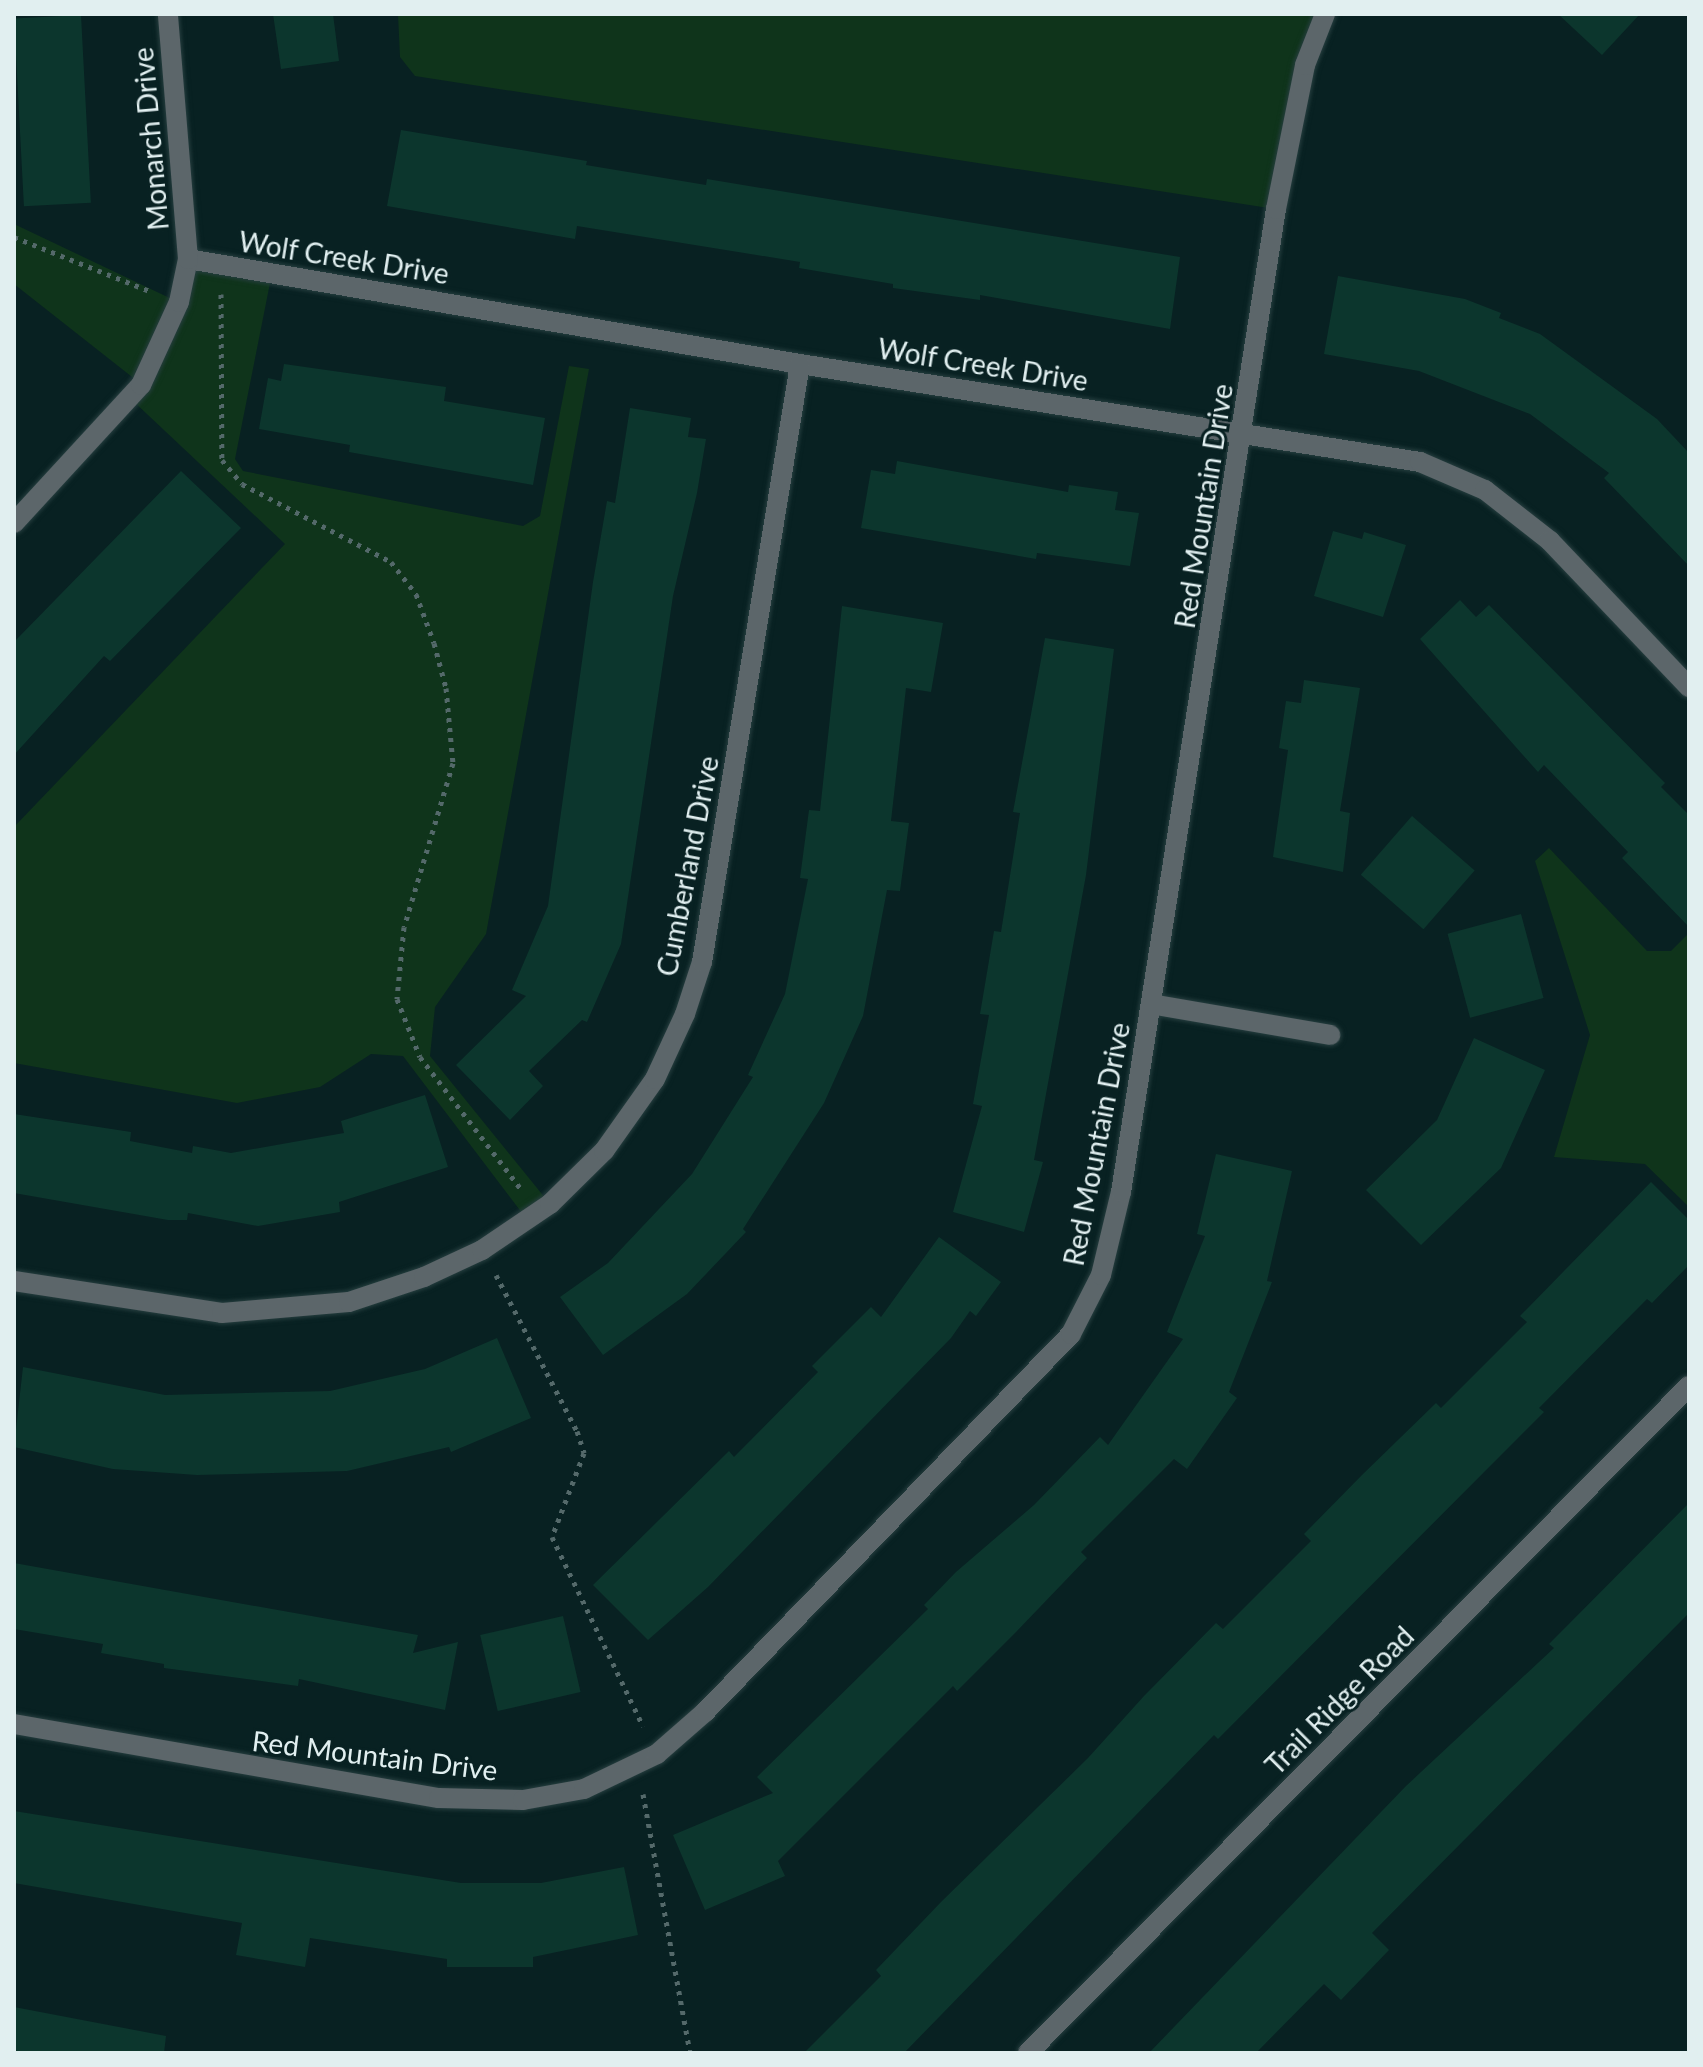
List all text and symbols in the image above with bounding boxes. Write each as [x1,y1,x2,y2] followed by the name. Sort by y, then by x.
[125,46,175,232] street label: Monarch Drive
[236,224,452,290] street label: Wolf Creek Drive
[875,331,1091,397] street label: Wolf Creek Drive
[1167,381,1239,631] street label: Red Mountain Drive
[649,753,725,979] street label: Cumberland Drive
[1056,1020,1136,1268] street label: Red Mountain Drive
[1258,1619,1420,1781] street label: Trail Ridge Road
[250,1723,500,1787] street label: Red Mountain Drive

